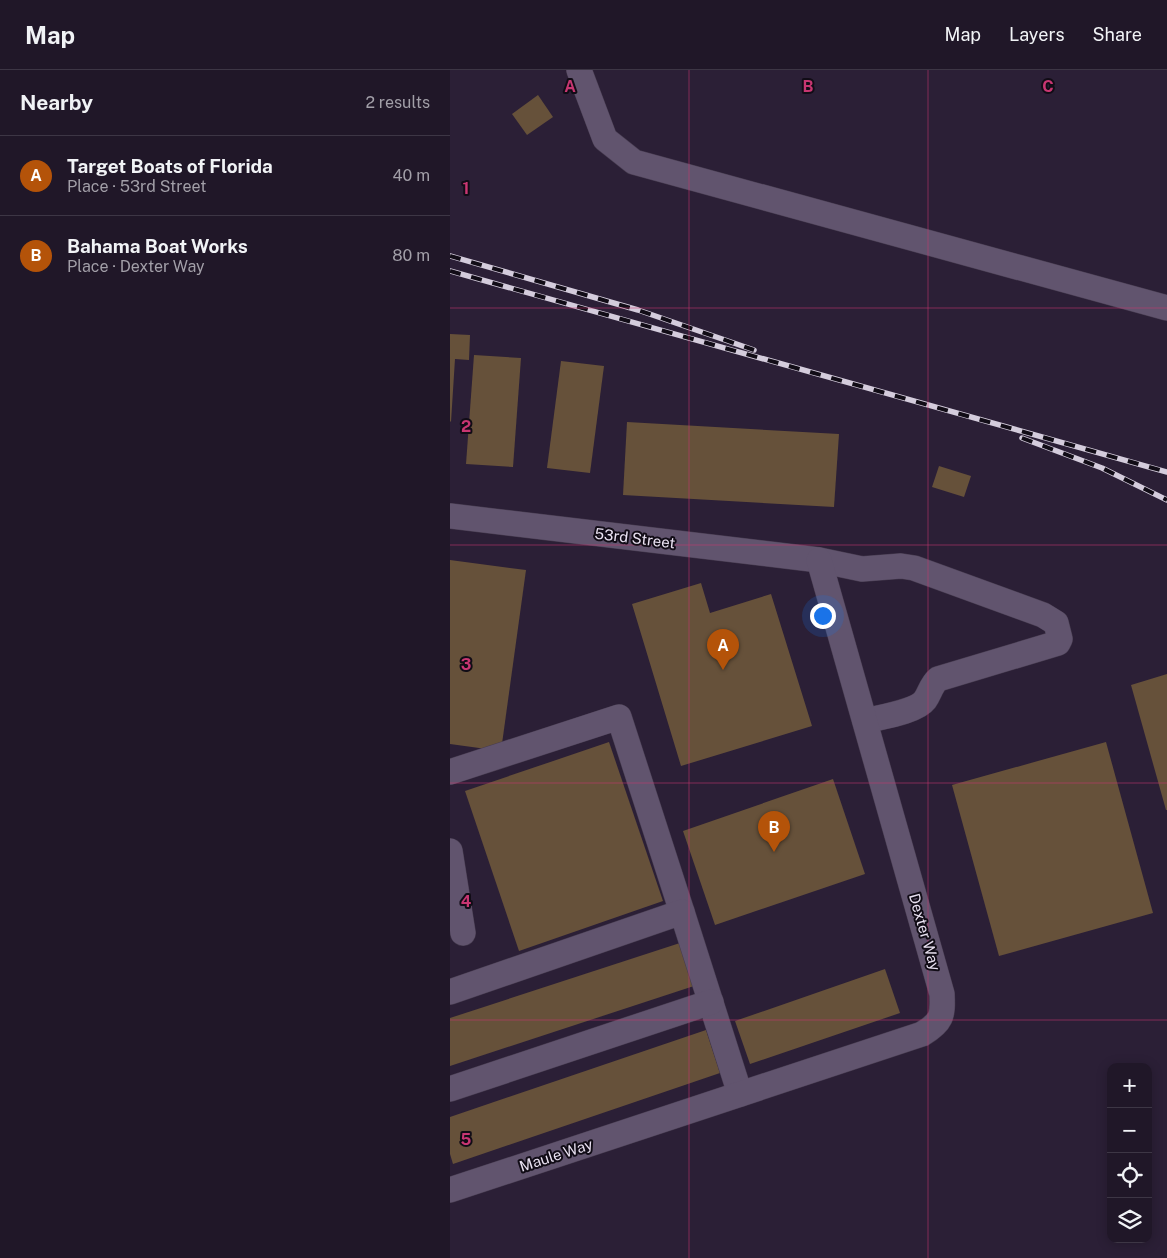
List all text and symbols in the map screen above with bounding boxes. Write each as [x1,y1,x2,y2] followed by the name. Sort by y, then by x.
[25,21,75,49] text: Map
[945,24,981,45] text: Map
[1009,24,1065,45] text: Layers
[1093,24,1142,45] text: Share
[564,77,576,96] text: A
[803,77,814,96] text: B
[1042,77,1054,96] text: C
[20,90,93,115] text: Nearby
[365,93,430,112] text: 2 results
[67,155,273,177] text: Target Boats of Florida
[30,166,42,185] text: A
[392,166,430,185] text: 40 m
[67,177,206,196] text: Place · 53rd Street
[463,179,469,198] text: 1
[67,235,248,257] text: Bahama Boat Works
[31,246,41,265] text: B
[392,246,430,265] text: 80 m
[67,257,205,276] text: Place · Dexter Way
[461,417,471,436] text: 2
[594,525,676,551] street label: 53rd Street
[810,603,836,629] your location
[707,629,739,670] pin: A
[461,655,471,674] text: 3
[758,811,790,852] pin: B
[906,891,944,973] street label: Dexter Way
[461,892,472,911] text: 4
[1107,1063,1152,1243] map controls
[1107,1063,1152,1108] button: +
[1107,1108,1152,1153] button: −
[461,1130,472,1149] text: 5
[517,1135,595,1175] street label: Maule Way
[1107,1153,1152,1198] button: locate
[1107,1198,1152,1243] button: layers

